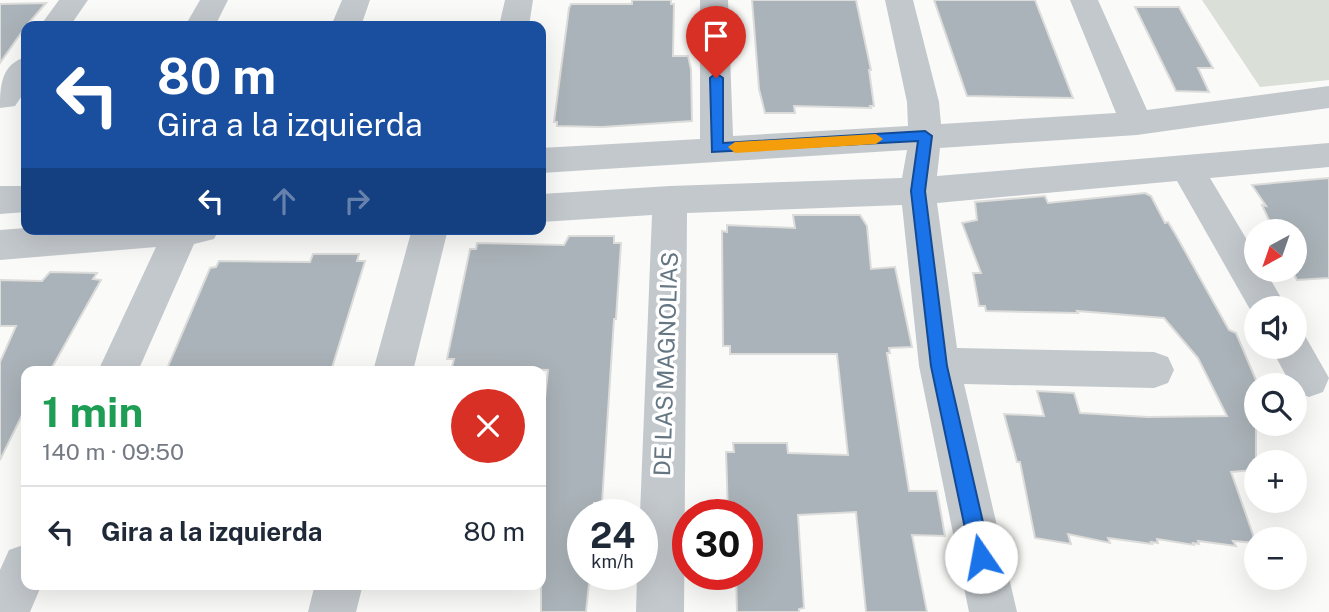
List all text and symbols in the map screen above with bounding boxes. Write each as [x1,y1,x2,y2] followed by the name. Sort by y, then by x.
[686,6,746,78] pin
[697,17,735,55] icon: arrive
[157,47,276,105] text: 80 m
[42,49,133,140] icon: left
[157,106,423,143] text: Gira a la izquierda
[192,182,230,220] icon: left
[265,182,303,220] icon: ahead
[338,182,376,220] icon: right
[1244,219,1307,282] north arrow
[1244,219,1307,590] map controls
[648,251,683,477] street label: DE LAS MAGNOLIAS
[1244,296,1307,359] button: sound
[1244,373,1307,436] button: search
[42,387,143,436] text: 1 min
[451,389,525,463] button: close
[42,438,184,465] text: 140 m · 09:50
[1244,450,1307,513] button: +
[672,499,763,590] speed limit sign: 30
[42,513,80,551] icon: left
[590,515,635,556] text: 24
[101,516,323,547] text: Gira a la izquierda
[464,516,525,547] text: 80 m
[944,520,1018,594] position arrow
[1244,527,1307,590] button: −
[591,551,634,572] text: km/h

